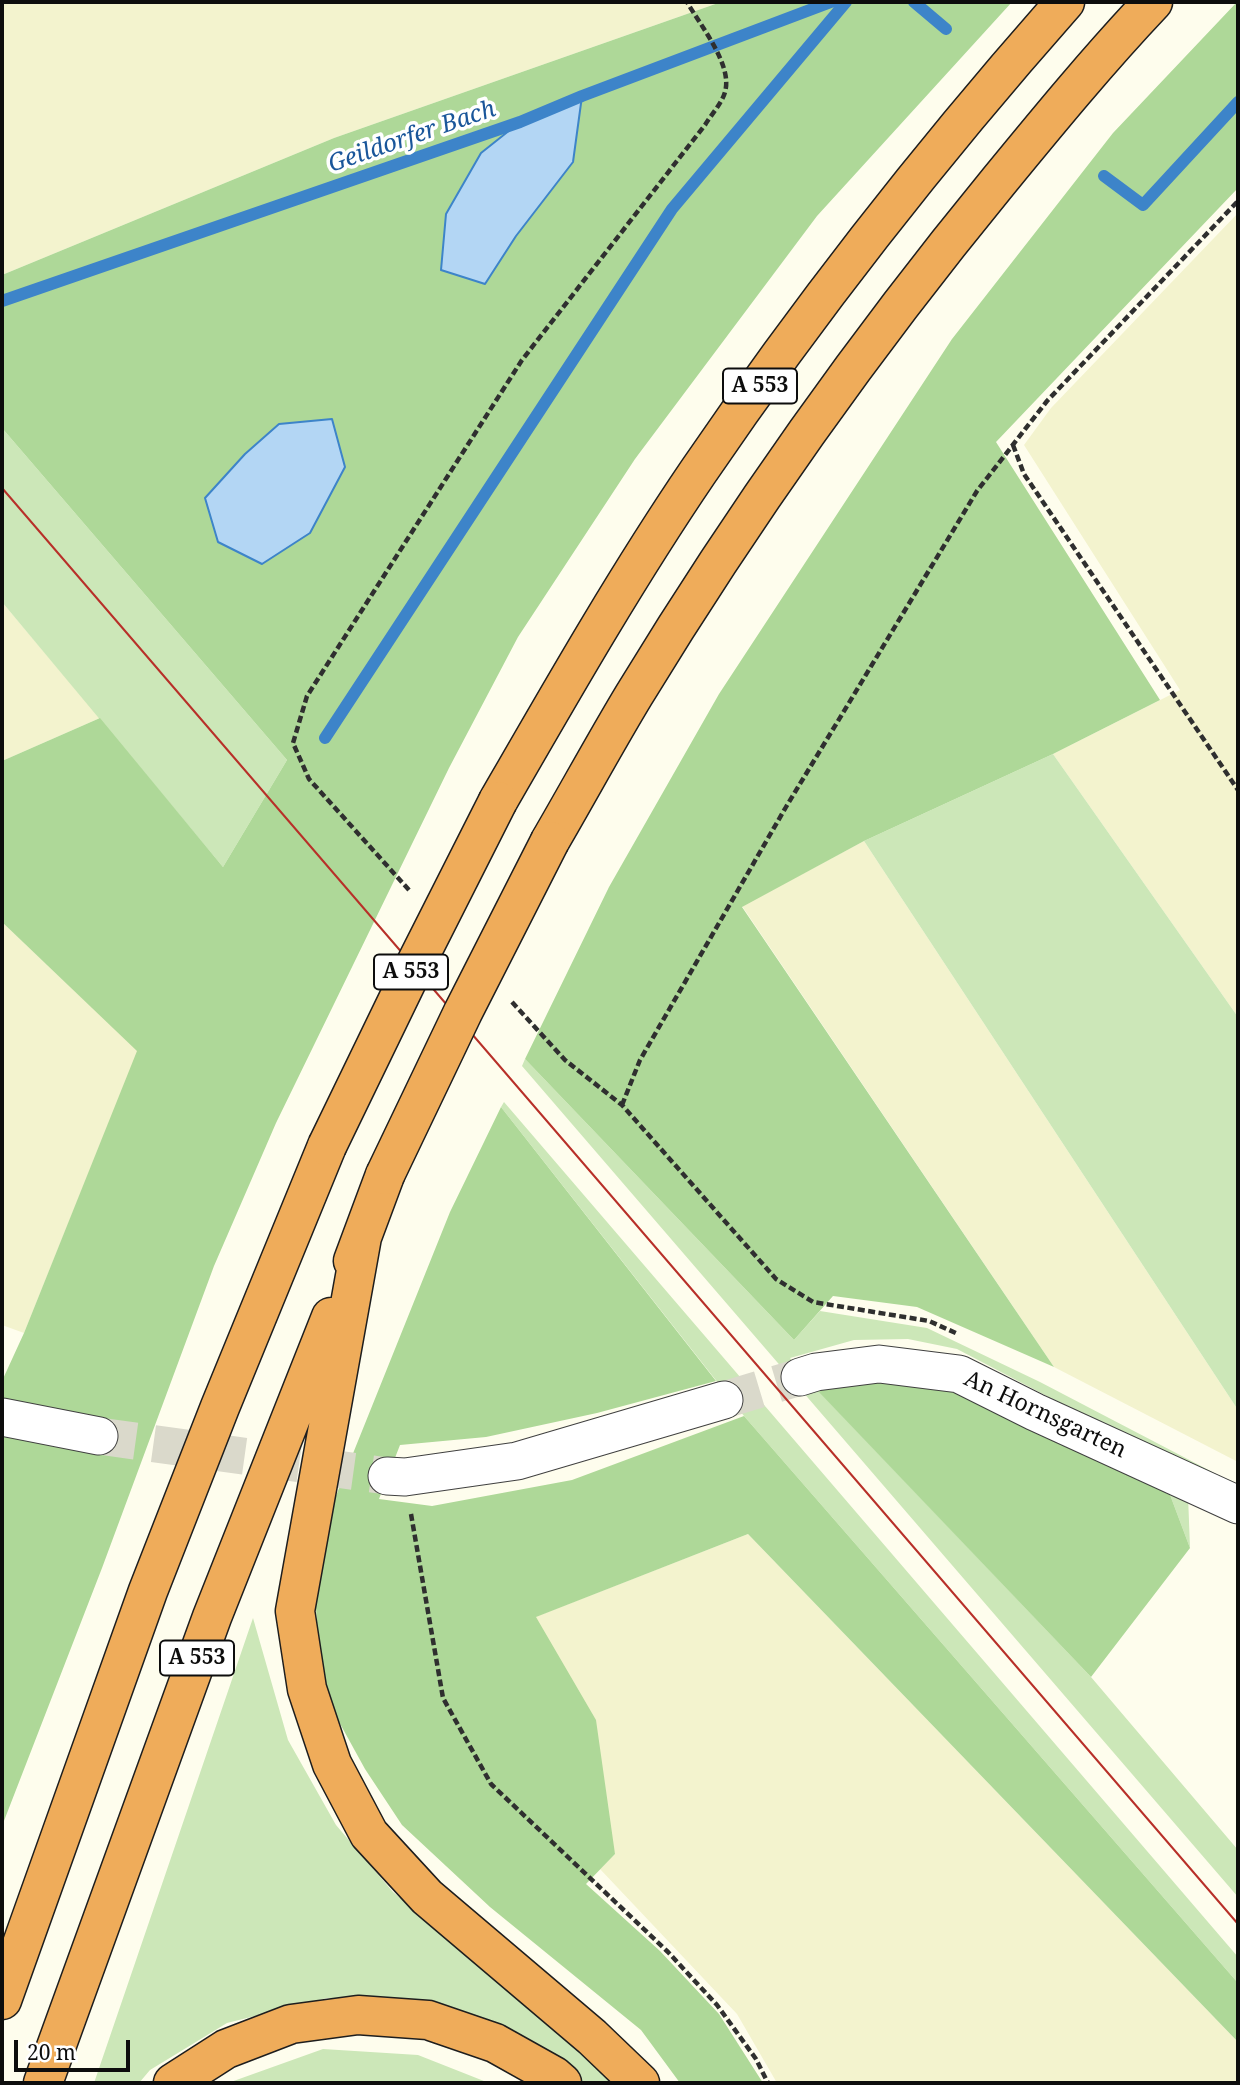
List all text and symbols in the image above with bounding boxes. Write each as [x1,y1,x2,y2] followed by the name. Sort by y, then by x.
[325,95,499,179] water label: Geildorfer Bach
[723,368,797,404] road number: A 553
[374,954,448,990] road number: A 553
[959,1365,1131,1465] street label: An Hornsgarten
[160,1640,234,1676] road number: A 553
[18,2025,133,2070] scale bar
[27,2038,76,2066] text: 20 m

